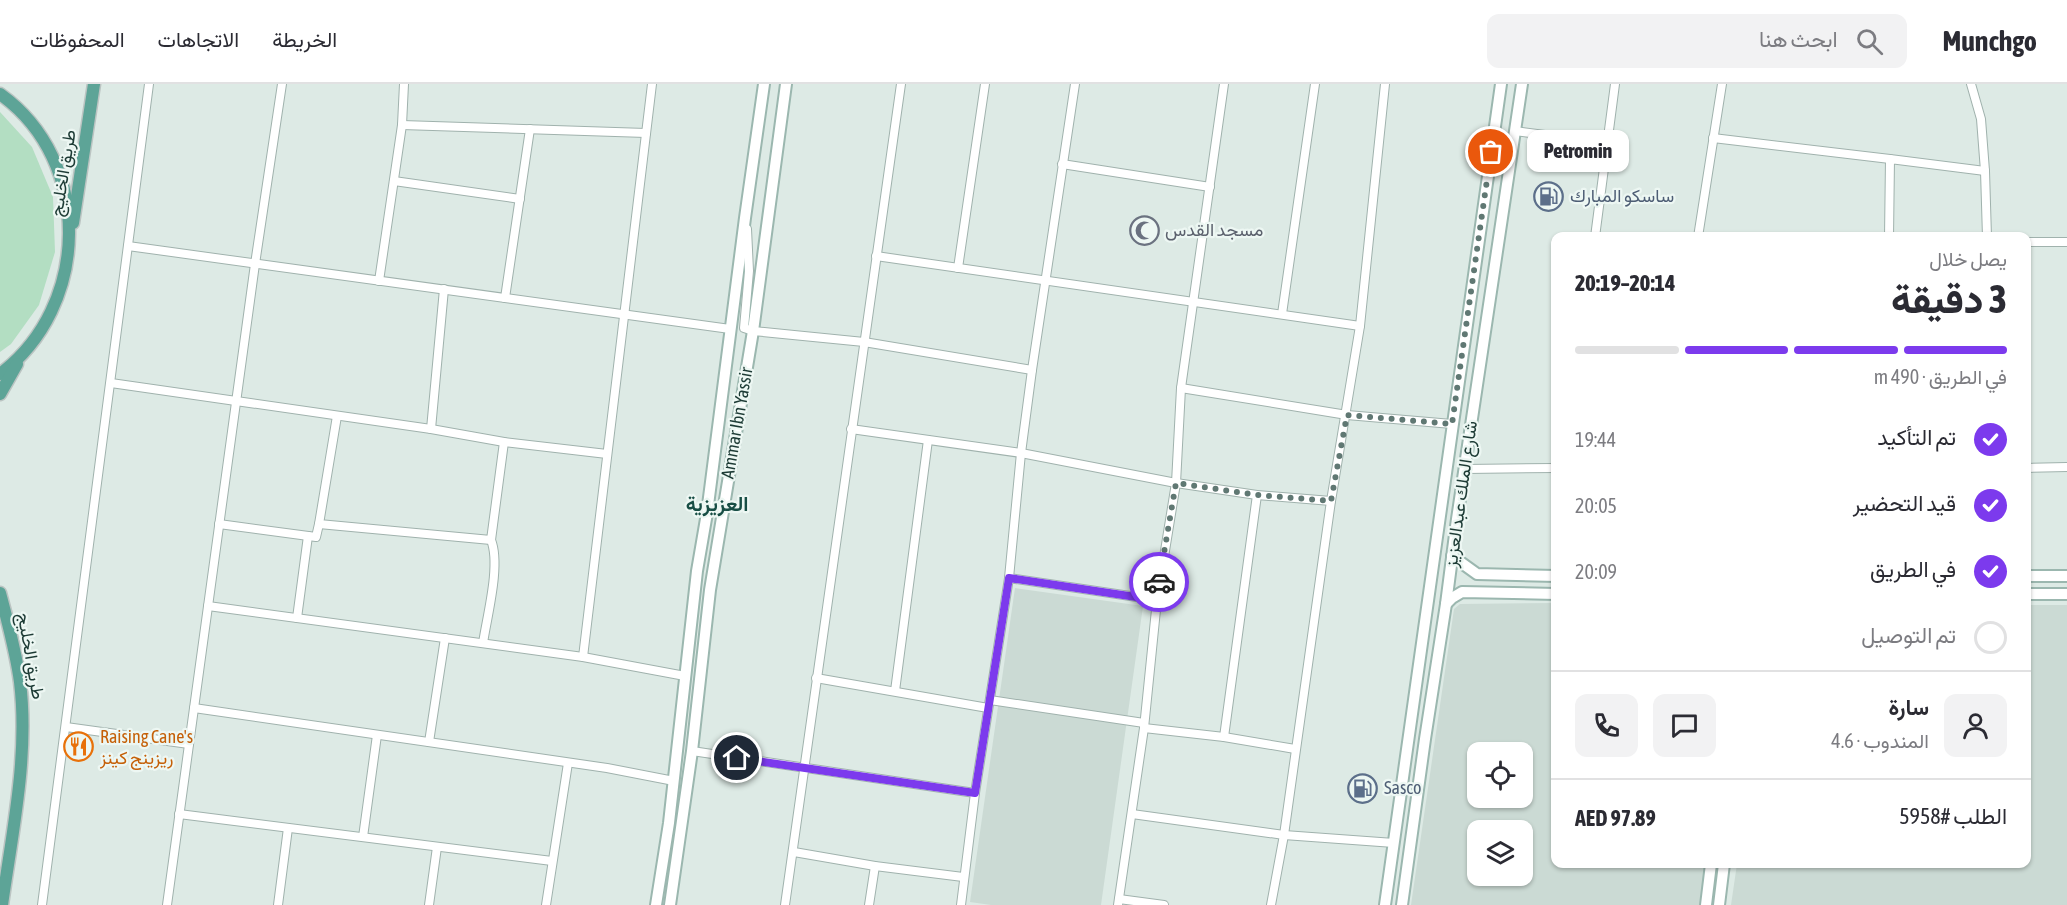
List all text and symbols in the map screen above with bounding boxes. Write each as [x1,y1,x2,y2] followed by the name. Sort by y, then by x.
[1487,14,1907,68] search box
[1853,25,1886,58] icon: search
[1943,25,2037,57] text: Munchgo
[1759,26,1838,52] text: ابحث هنا
[30,27,125,51] text: المحفوظات
[158,27,239,51] text: الاتجاهات
[272,27,337,51] text: الخريطة
[1465,126,1516,177] pin
[45,128,82,218] street label: طريق الخليج
[1527,131,1629,173] callout: Petromin
[1474,135,1507,168] icon: bag
[1544,139,1612,162] text: Petromin
[1533,180,1565,212] fuel station icon: ساسكو المبارك
[1570,185,1674,207] place label: ساسكو المبارك
[1128,214,1160,246] mosque icon: مسجد القدس
[1165,219,1263,241] place label: مسجد القدس
[1929,247,2007,270] text: يصل خلال
[1575,270,1675,296] text: 20:14–20:19
[1891,277,2007,321] text: 3 دقيقة
[716,365,757,480] street label: Ammar Ibn Yassir
[1874,365,2007,388] text: في الطريق · 490 m
[1440,419,1483,570] street label: شارع الملك عبدالعزيز
[1974,423,2007,456] icon: check
[1877,424,1956,450] text: تم التأكيد
[1575,428,1616,451] text: 19:44
[1974,489,2007,522] icon: check
[1853,490,1956,516] text: قيد التحضير
[686,492,748,517] district label: العزيزية
[1575,494,1617,517] text: 20:05
[1129,552,1189,612] courier
[1974,555,2007,588] icon: check
[1870,556,1956,582] text: في الطريق
[1575,560,1617,583] text: 20:09
[1143,566,1176,599] icon: car
[12,611,49,701] street label: طريق الخليج
[1861,622,1956,648] text: تم التوصيل
[1575,694,1638,757] button: phone
[1653,694,1716,757] button: chat
[1888,694,1929,720] text: سارة
[1944,694,2007,757] button: person
[99,726,193,770] place label: Raising Cane's ريزينج كينز
[1831,729,1929,752] text: المندوب · 4.6
[63,731,95,763] restaurant icon: Raising Cane's ريزينج كينز
[711,732,762,783] pin
[720,741,753,774] icon: home
[1467,742,1533,886] map controls
[1467,742,1533,808] button: locate
[1347,772,1379,804] fuel station icon: Sasco
[1384,777,1421,798] place label: Sasco
[1899,803,2007,829] text: الطلب #5958
[1575,805,1656,831] text: AED 97.89
[1467,820,1533,886] button: layers

